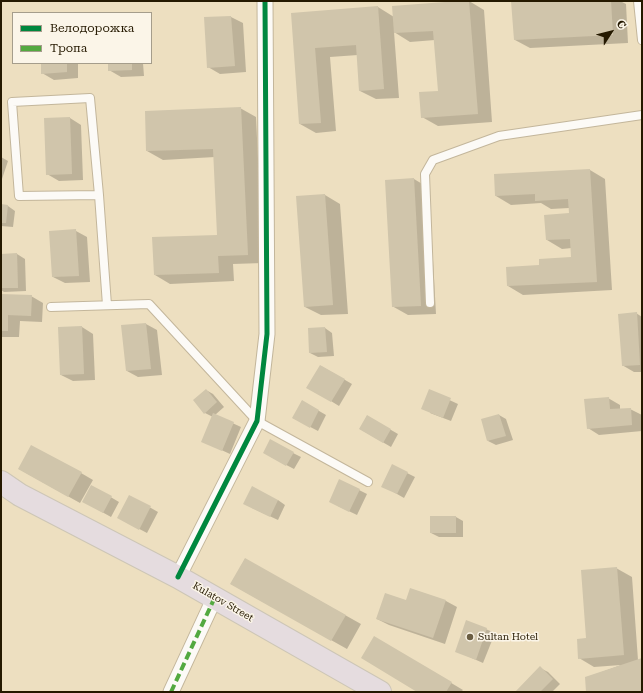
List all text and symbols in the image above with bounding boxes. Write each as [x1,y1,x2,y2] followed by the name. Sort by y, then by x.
[12,12,152,64] legend
[591,12,631,52] north arrow
[614,18,629,32] text: С
[50,21,134,35] text: Велодорожка
[50,41,87,55] text: Тропа
[190,580,256,624] street label: Kulatov Street
[478,631,538,643] place label: Sultan Hotel
[465,632,475,642] marker: Sultan Hotel

